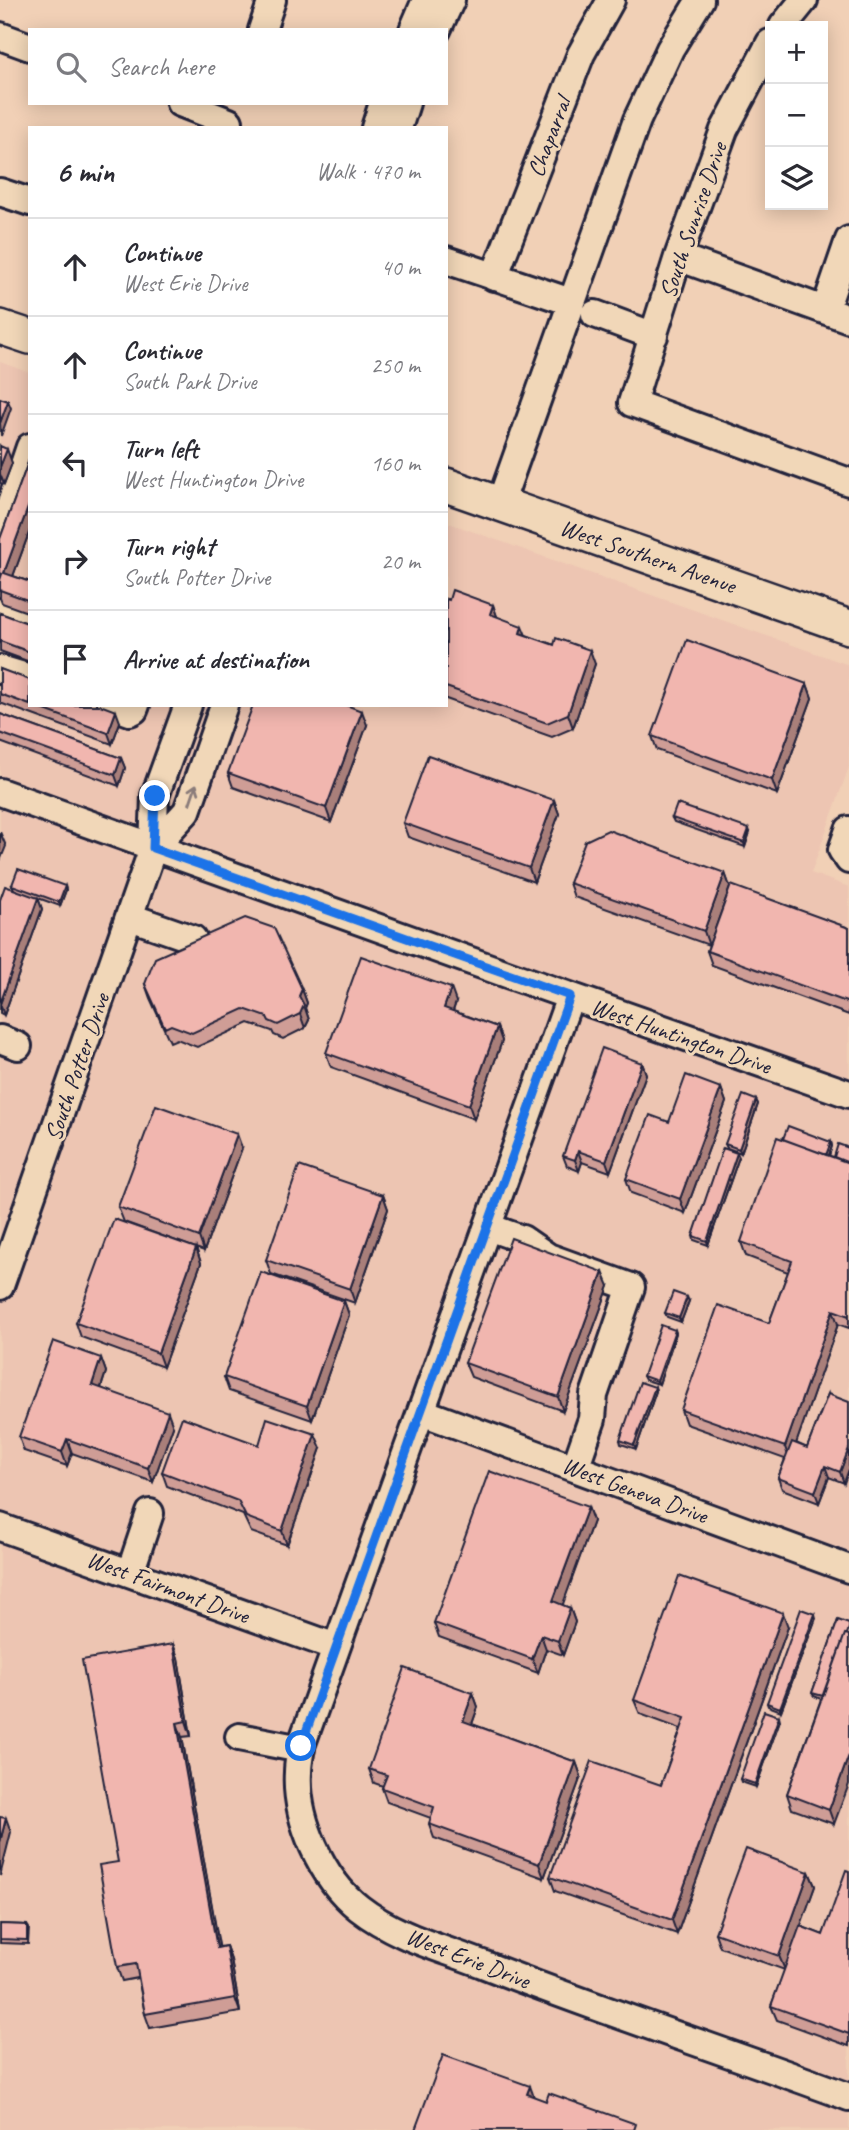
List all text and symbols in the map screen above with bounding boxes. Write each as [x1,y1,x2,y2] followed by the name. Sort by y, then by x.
[765,21,828,210] map controls
[765,21,828,84] button: +
[28,28,448,105] search box
[52,48,90,86] icon: search
[108,50,214,83] text: Search here
[765,84,828,147] button: −
[520,89,579,181] street label: Chaparral
[652,136,734,302] street label: South Sunrise Drive
[765,147,828,210] button: layers
[56,153,114,191] text: 6 min
[316,157,420,186] text: Walk · 470 m
[123,236,201,269] text: Continue
[56,248,94,286] icon: ahead
[381,253,420,282] text: 40 m
[123,269,247,298] text: West Erie Drive
[123,334,201,367] text: Continue
[56,346,94,384] icon: ahead
[371,351,420,380] text: 250 m
[123,367,257,396] text: South Park Drive
[123,432,198,465] text: Turn left
[56,444,94,482] icon: left
[371,449,420,478] text: 160 m
[123,465,303,494] text: West Huntington Drive
[556,512,742,601] street label: West Southern Avenue
[123,530,214,563] text: Turn right
[56,542,94,580] icon: right
[381,547,420,576] text: 20 m
[123,563,270,592] text: South Potter Drive
[56,640,94,678] icon: arrive
[123,643,309,676] text: Arrive at destination
[139,780,170,811] route end
[188,783,200,805] one-way arrow
[38,987,117,1145] street label: South Potter Drive
[587,991,777,1081] street label: West Huntington Drive
[558,1450,714,1531] street label: West Geneva Drive
[83,1544,255,1631] street label: West Fairmont Drive
[285,1730,316,1761] route start
[402,1921,536,1996] street label: West Erie Drive

